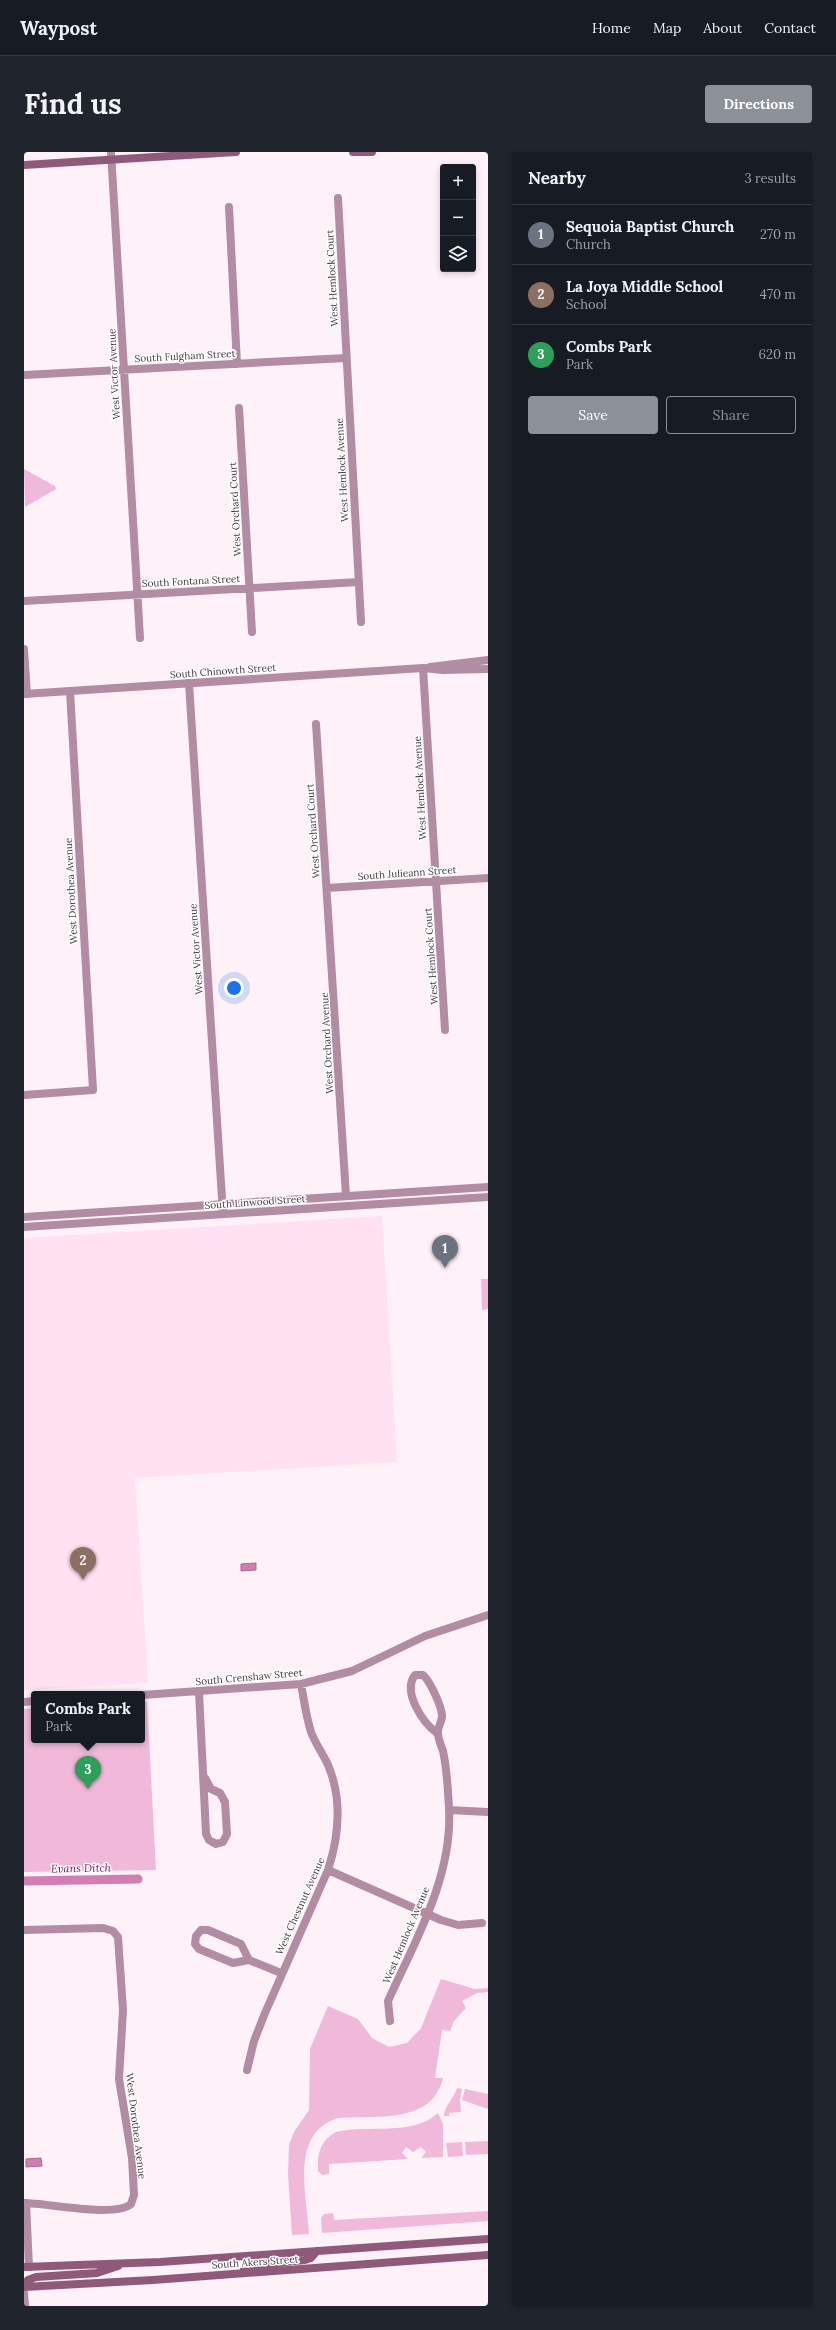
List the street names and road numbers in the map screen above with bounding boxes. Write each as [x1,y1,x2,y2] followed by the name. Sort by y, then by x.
[323,229,341,327] street label: West Hemlock Court
[105,328,123,420] street label: West Victor Avenue
[134,347,236,365] street label: South Fulgham Street
[333,417,351,522] street label: West Hemlock Avenue
[226,461,244,557] street label: West Orchard Court
[142,572,241,590] street label: South Fontana Street
[169,661,277,681] street label: South Chinowth Street
[411,735,429,840] street label: West Hemlock Avenue
[303,783,323,879] street label: West Orchard Court
[62,837,80,945] street label: West Dorothea Avenue
[357,863,457,883] street label: South Julieann Street
[186,902,206,995] street label: West Victor Avenue
[421,907,441,1005] street label: West Hemlock Court
[318,991,336,1094] street label: West Orchard Avenue
[204,1192,306,1212] street label: South Linwood Street
[195,1666,303,1688] street label: South Crenshaw Street
[273,1855,328,1957] street label: West Chestnut Avenue
[380,1884,433,1985] street label: West Hemlock Avenue
[123,2072,149,2180] street label: West Dorothea Avenue
[211,2252,299,2272] street label: South Akers Street

